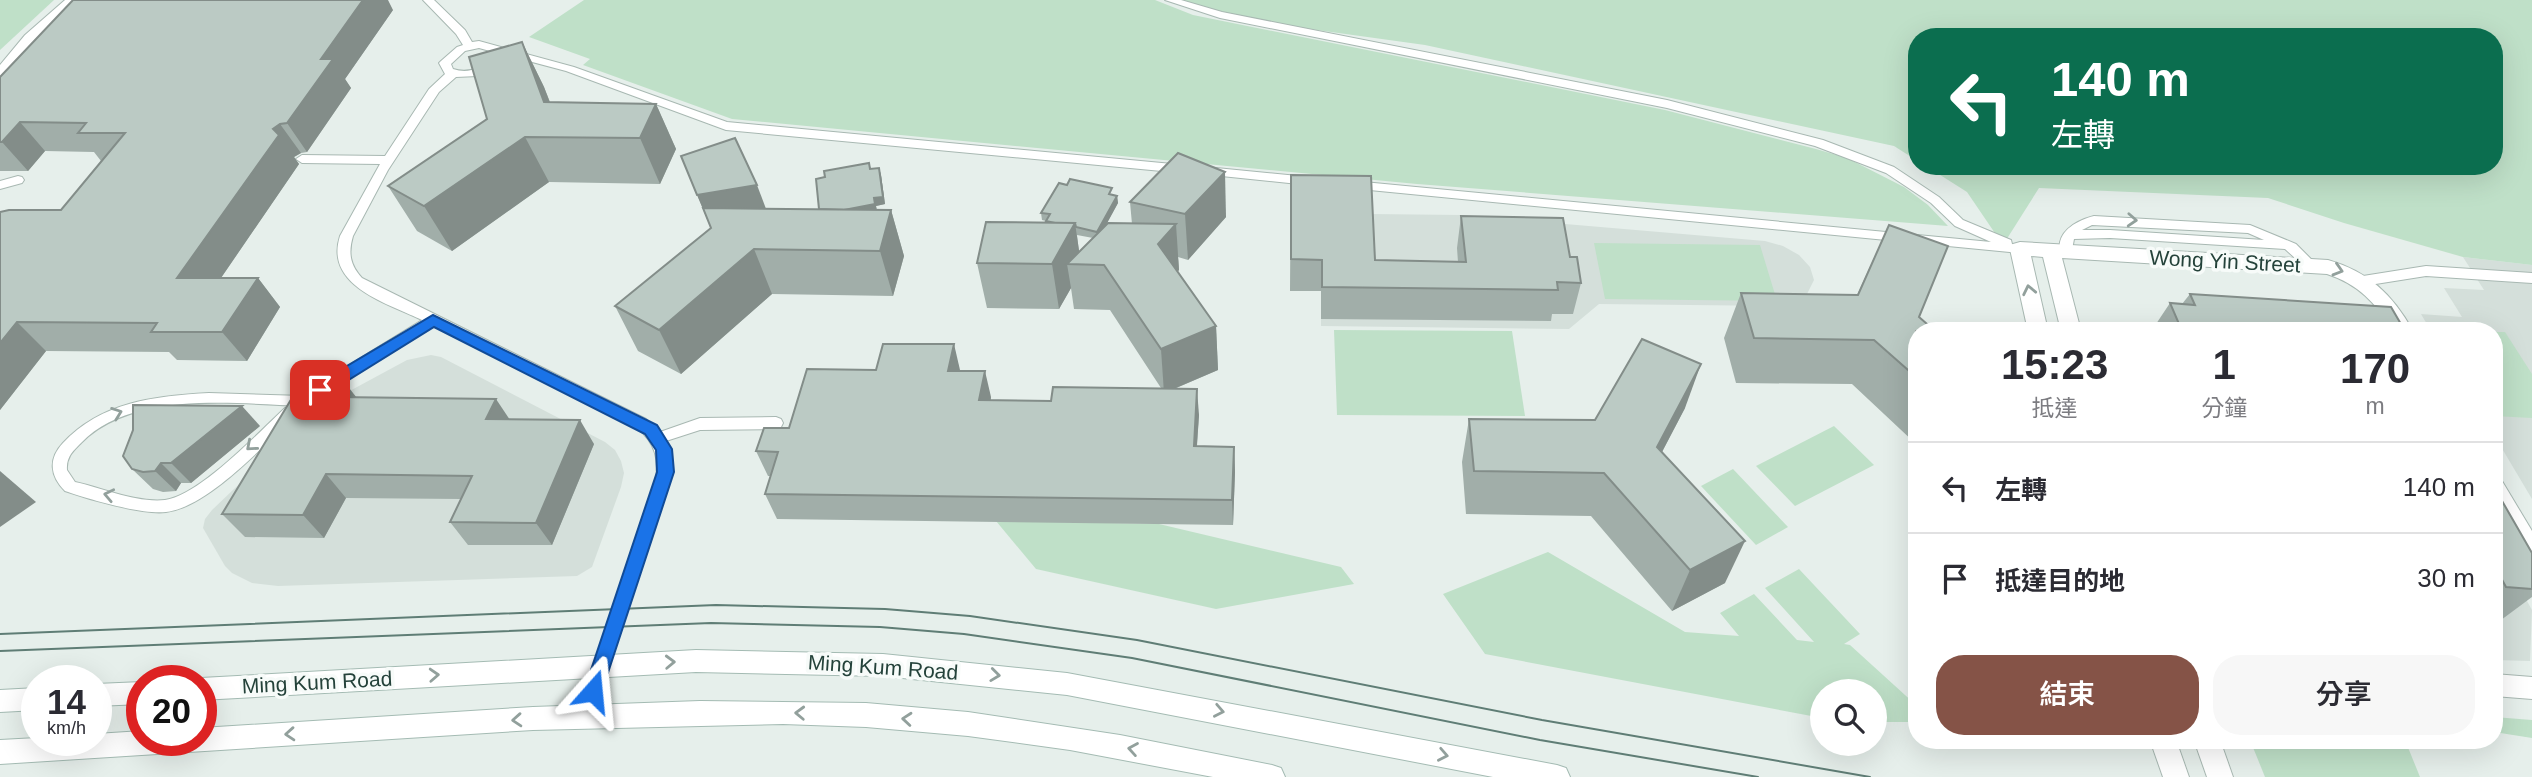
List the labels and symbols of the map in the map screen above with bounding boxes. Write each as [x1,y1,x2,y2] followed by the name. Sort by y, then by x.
[2127,213,2138,228] one-way arrow
[2149,246,2301,276] street label: Wong Yin Street
[2332,262,2344,277] one-way arrow
[2023,284,2038,296] one-way arrow
[290,360,350,420] pin
[110,408,122,422] one-way arrow
[247,438,260,450] one-way arrow
[103,489,115,504] one-way arrow
[807,650,959,684] street label: Ming Kum Road
[556,654,630,728] position arrow
[665,655,676,670] one-way arrow
[126,665,217,756] speed limit sign: 20
[241,667,393,697] street label: Ming Kum Road
[989,667,1001,682] one-way arrow
[429,668,440,683] one-way arrow
[1213,703,1225,718] one-way arrow
[794,705,805,720] one-way arrow
[902,712,913,727] one-way arrow
[511,713,522,728] one-way arrow
[284,726,295,741] one-way arrow
[1127,742,1139,757] one-way arrow
[1437,746,1449,761] one-way arrow

